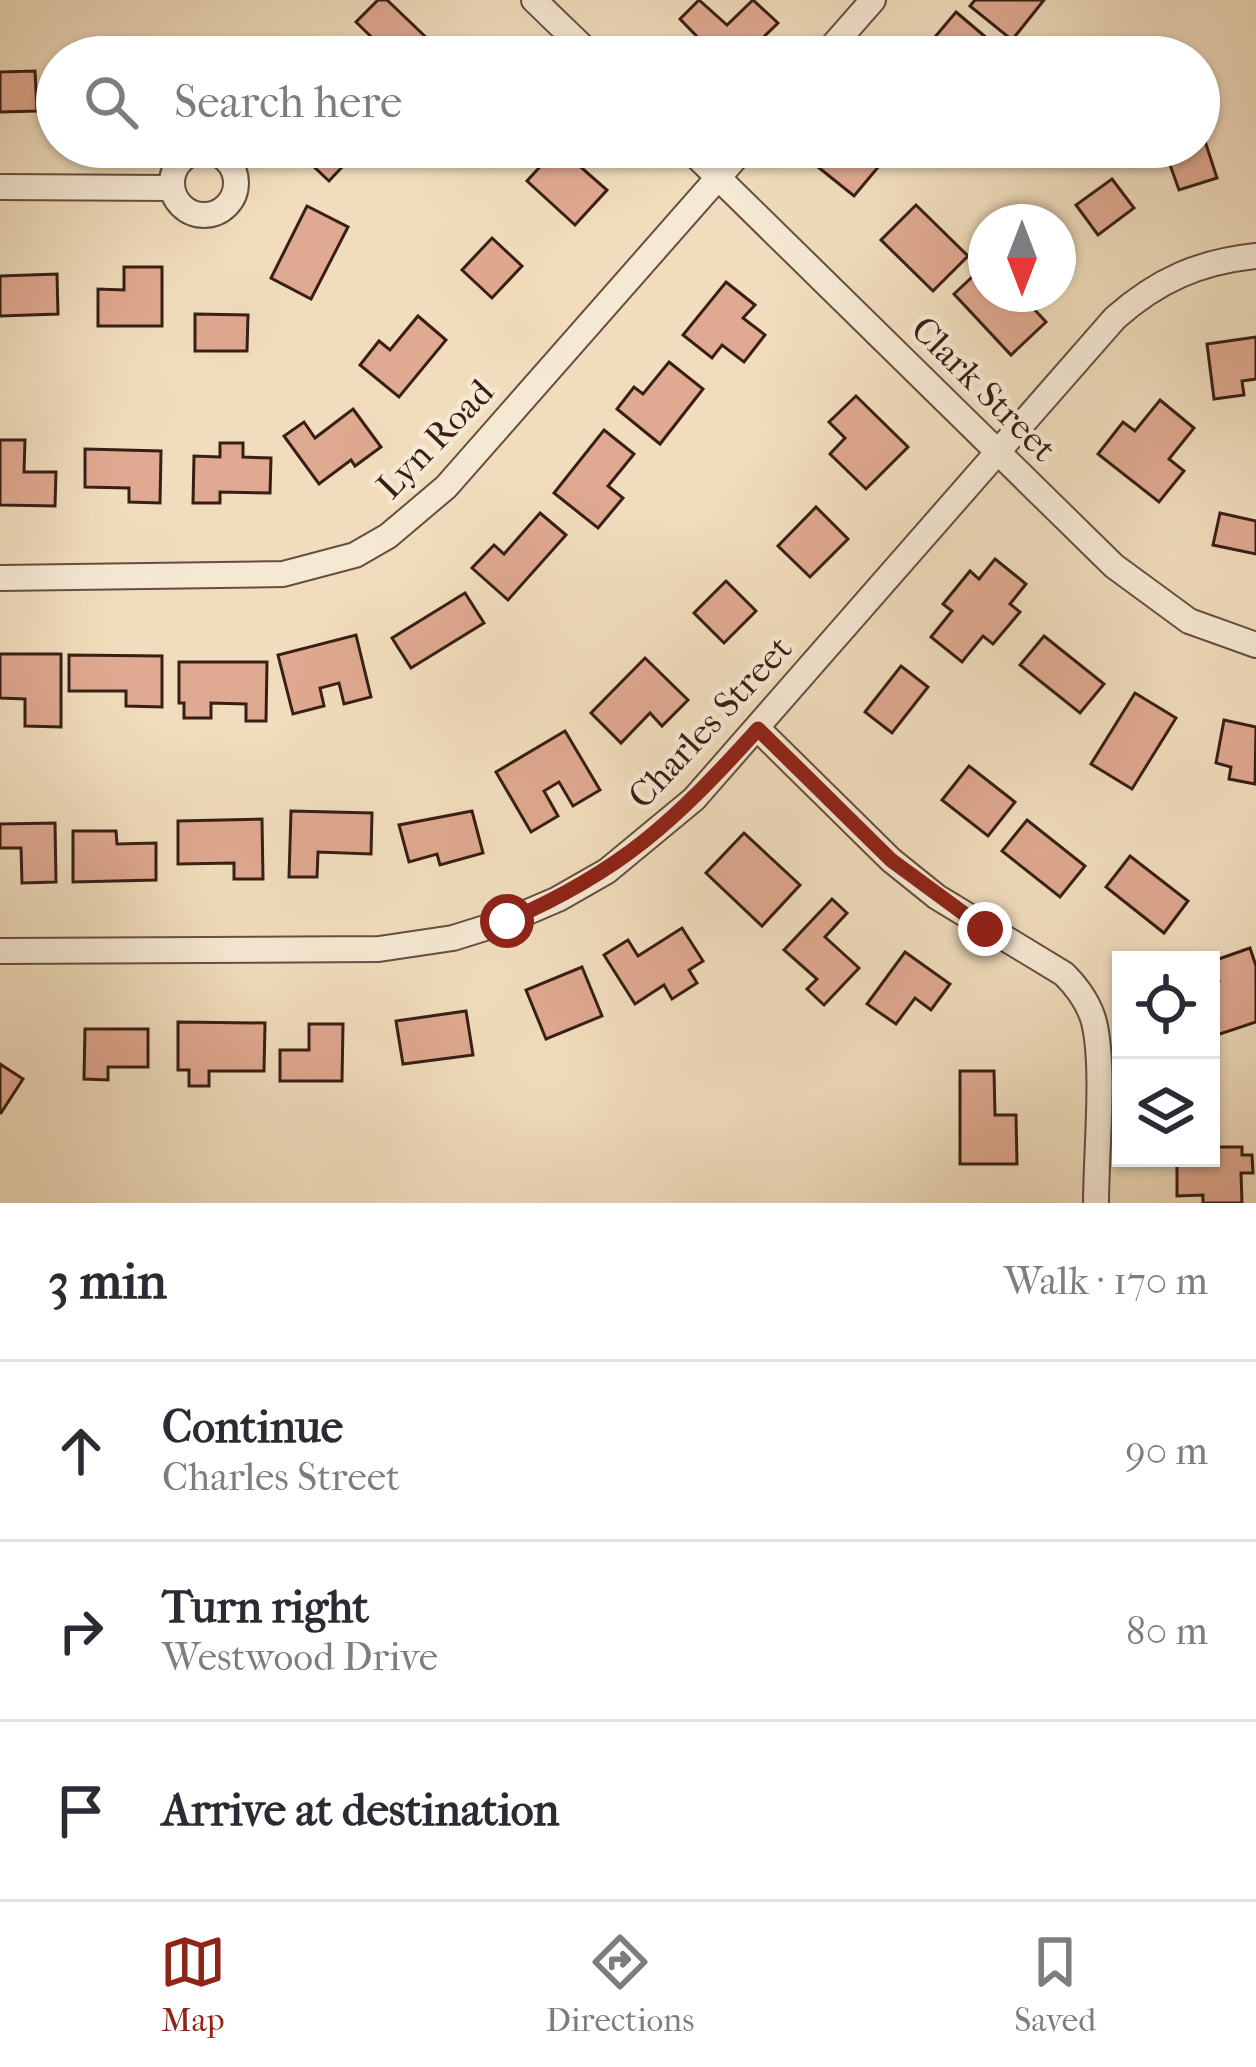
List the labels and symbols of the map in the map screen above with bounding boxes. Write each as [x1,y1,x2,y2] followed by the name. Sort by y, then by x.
[968,204,1076,312] north arrow
[903,308,1065,470] street label: Clark Street
[368,371,502,507] street label: Lyn Road
[620,627,800,817] street label: Charles Street
[480,894,534,948] route start
[958,902,1012,956] route end

